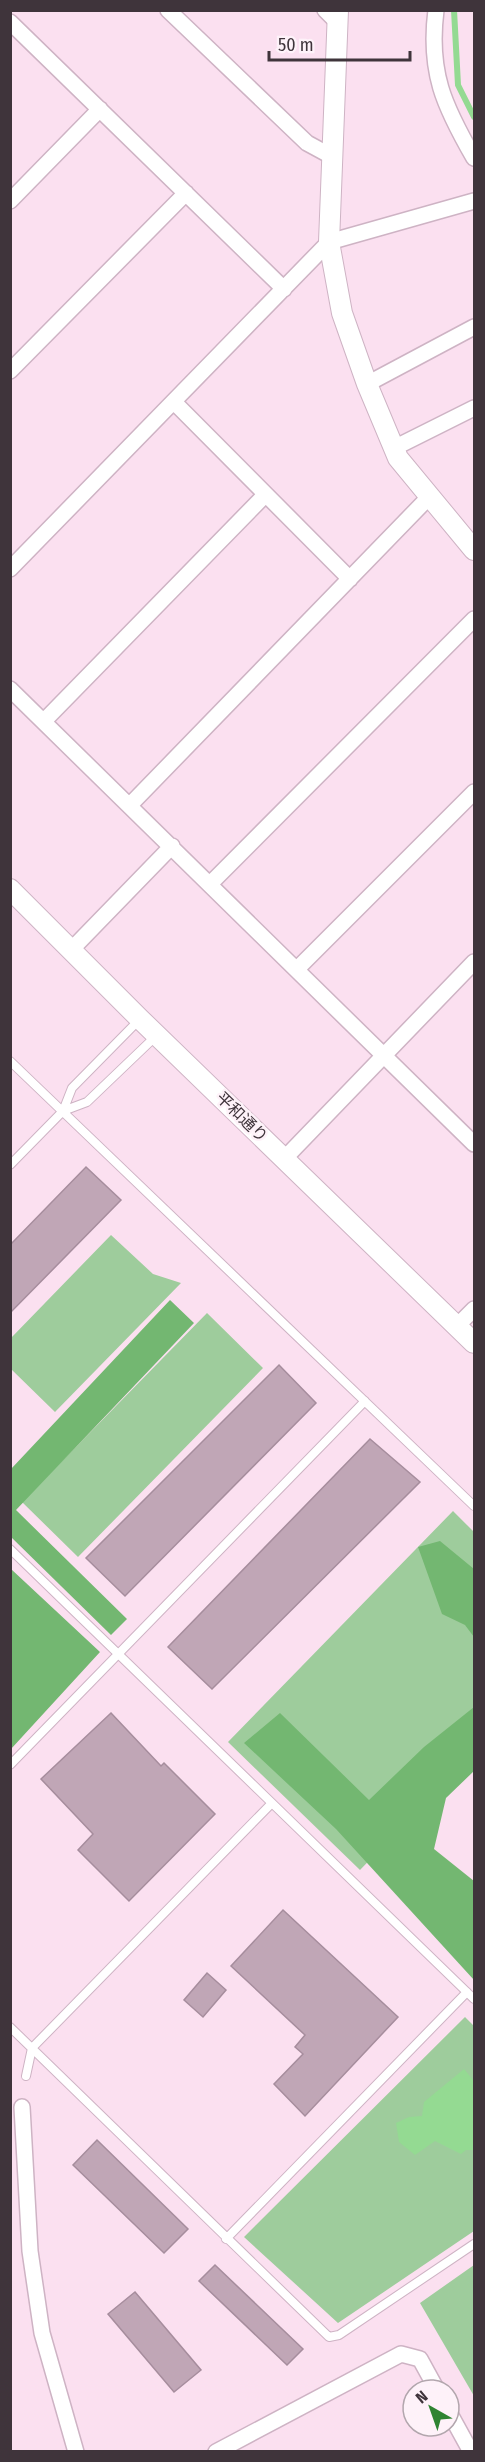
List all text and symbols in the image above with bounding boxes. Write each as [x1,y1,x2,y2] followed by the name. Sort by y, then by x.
[269,24,410,62] scale bar
[278,34,314,56] text: 50 m
[212,1088,272,1146] street label: 平和通り
[401,2378,461,2438] north arrow
[412,2387,431,2407] text: N

